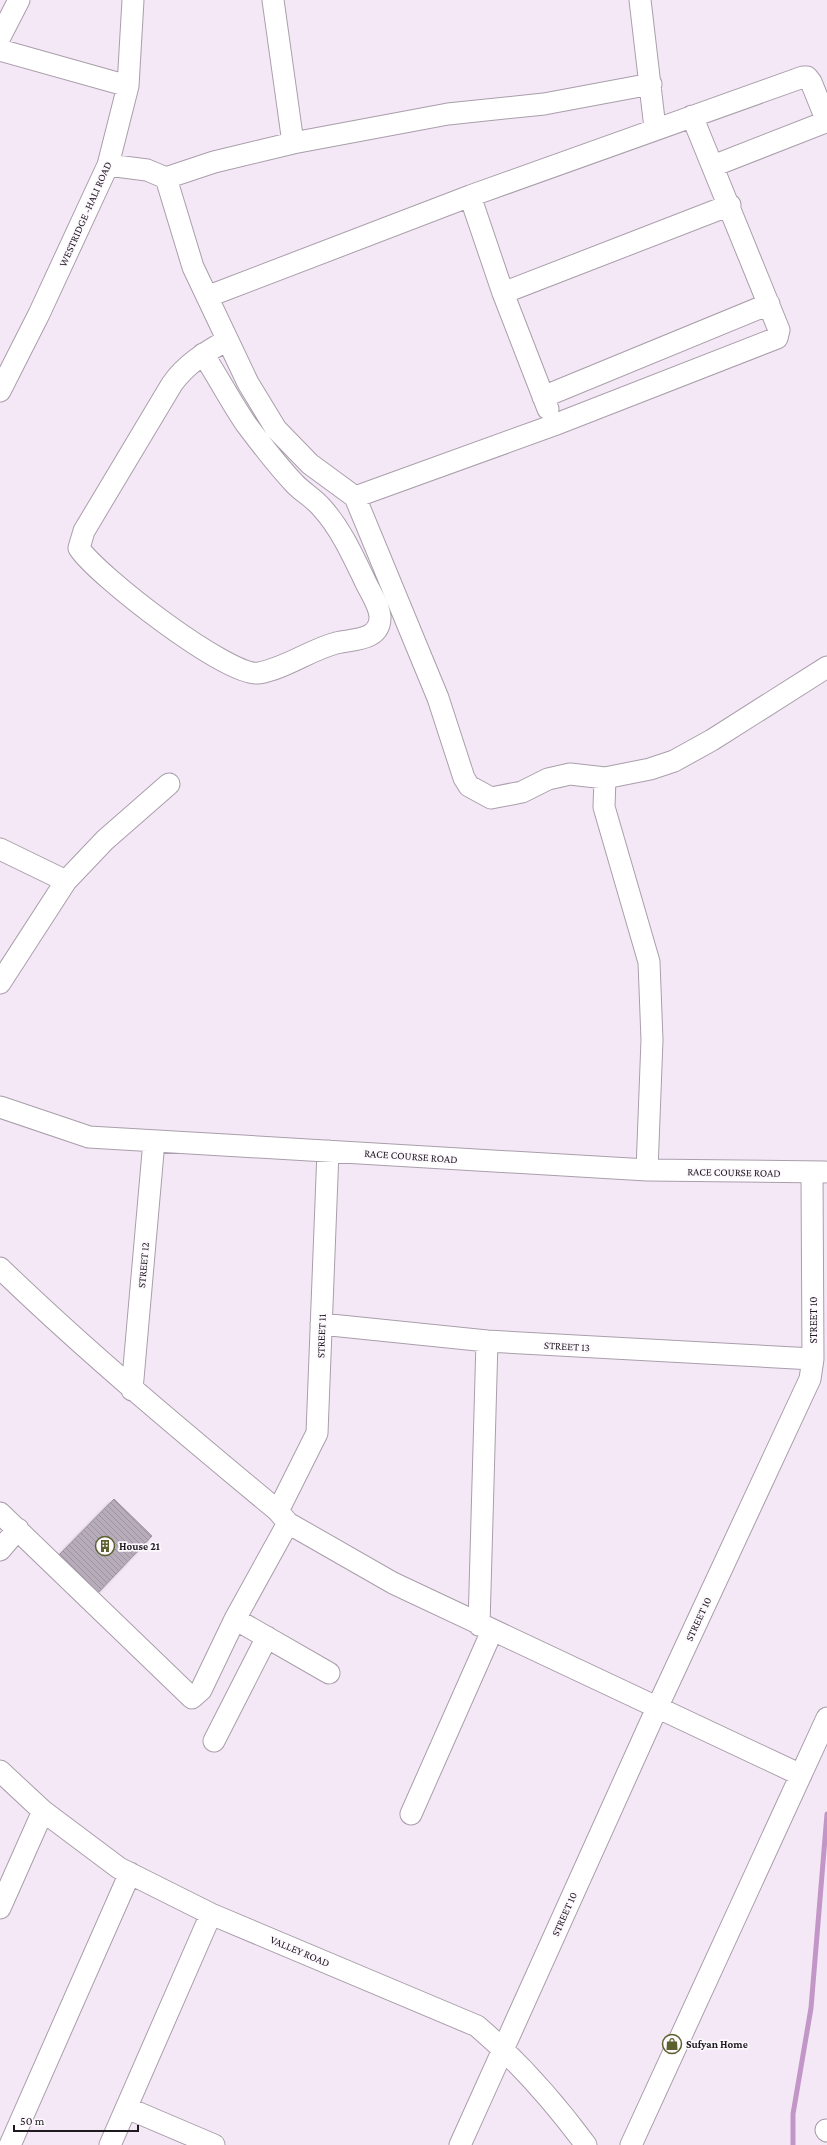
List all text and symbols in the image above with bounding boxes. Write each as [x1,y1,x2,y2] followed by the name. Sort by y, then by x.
[56,159,114,269] street label: WESTRIDGE -HALI ROAD
[364,1147,458,1165] street label: RACE COURSE ROAD
[687,1165,781,1179] street label: RACE COURSE ROAD
[135,1242,151,1288] street label: STREET 12
[807,1296,819,1344] street label: STREET 10
[314,1313,328,1358] street label: STREET 11
[544,1339,590,1353] street label: STREET 13
[94,1535,116,1557] building icon: House 21
[119,1540,160,1552] place label: House 21
[683,1595,713,1643] street label: STREET 10
[549,1890,579,1938] street label: STREET 10
[268,1933,332,1969] street label: VALLEY ROAD
[661,2033,683,2055] shop icon: Sufyan Home
[686,2038,748,2050] place label: Sufyan Home
[14,2107,138,2133] scale bar
[20,2114,45,2128] text: 50 m

